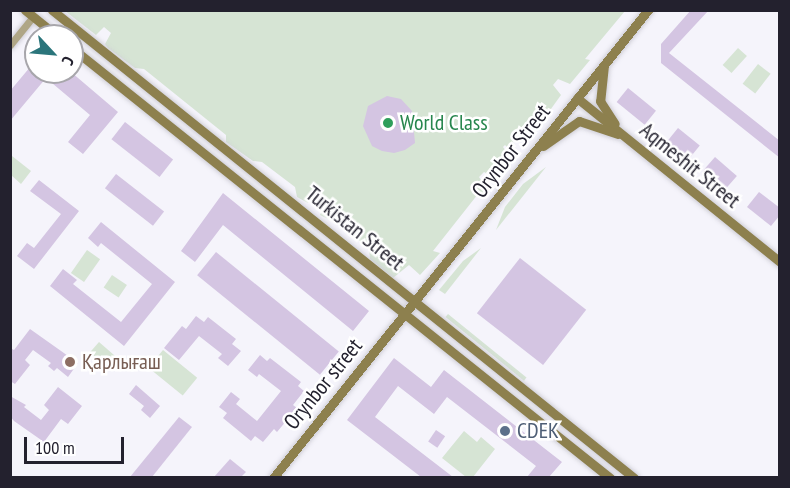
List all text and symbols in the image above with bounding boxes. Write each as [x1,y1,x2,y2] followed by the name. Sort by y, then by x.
[24,24,84,84] north arrow
[58,53,79,69] text: С
[466,99,556,203] street label: Orynbor Street
[400,110,488,136] place label: World Class
[381,116,395,130] marker: World Class
[635,117,745,213] street label: Aqmeshit Street
[300,180,410,276] street label: Turkistan Street
[278,333,368,435] street label: Orynbor street
[82,349,161,375] place label: Қарлығаш
[63,355,77,369] marker: Қарлығаш
[517,418,559,444] place label: CDEK
[498,424,512,438] marker: CDEK
[27,425,128,463] scale bar
[35,436,75,459] text: 100 m

